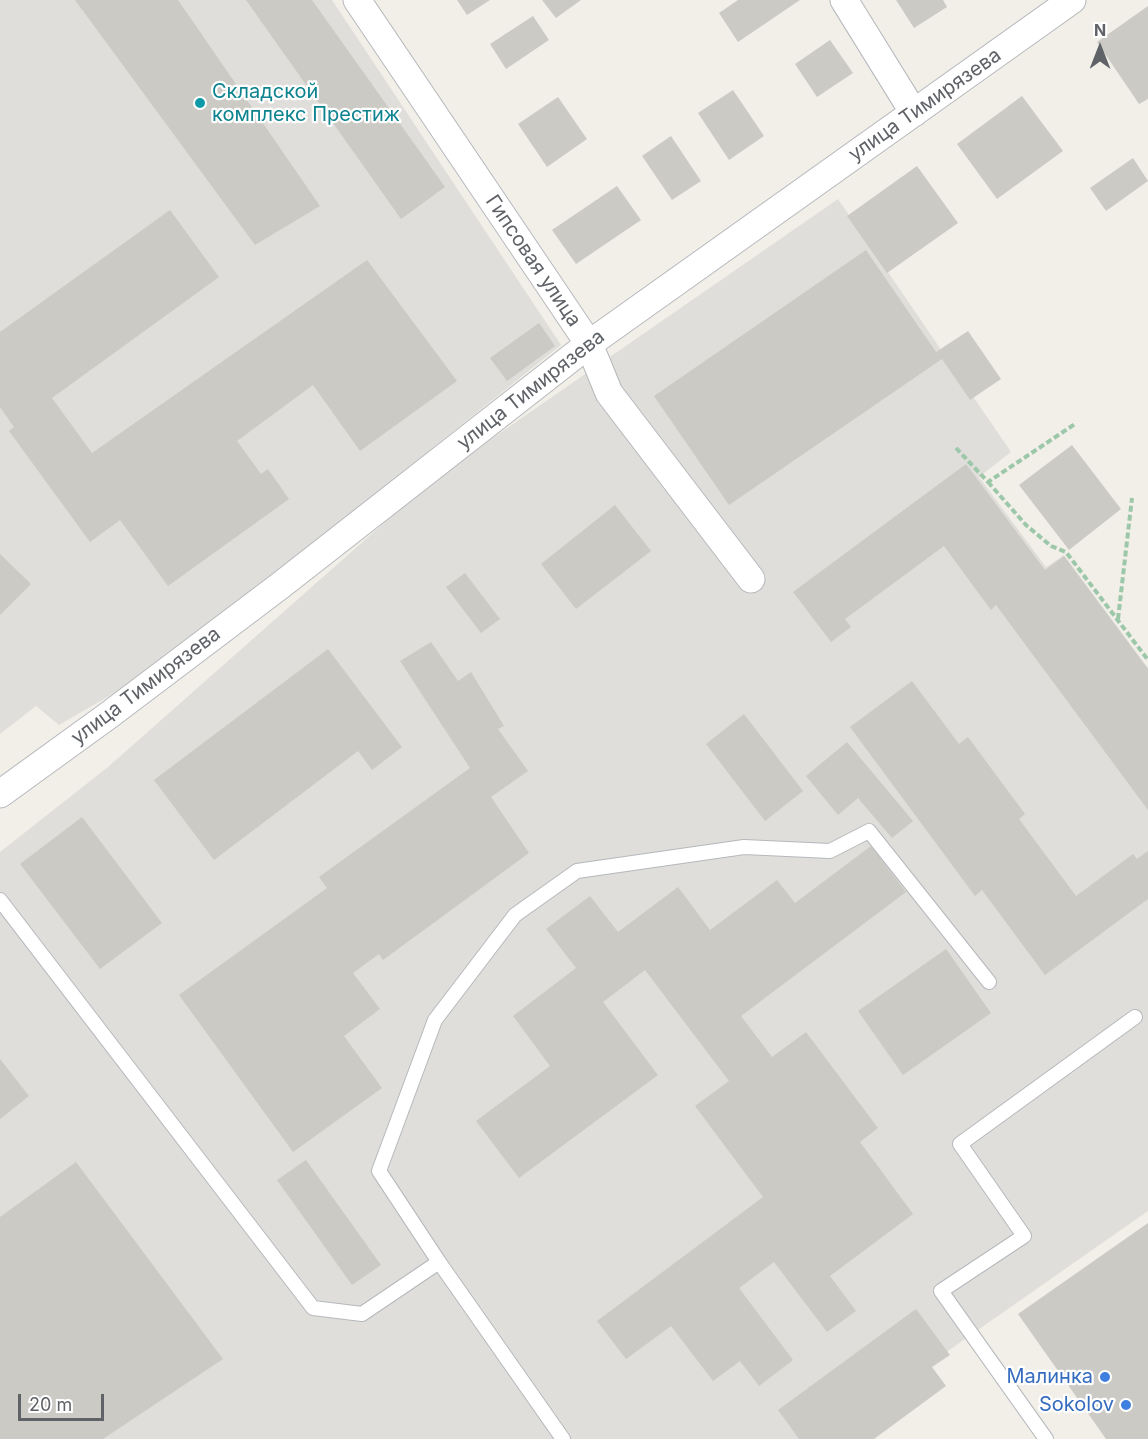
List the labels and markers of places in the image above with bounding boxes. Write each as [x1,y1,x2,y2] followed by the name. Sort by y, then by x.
[212,80,400,127] place label: Складской комплекс Престиж
[193,96,207,110] marker: Складской комплекс Престиж
[1006,1365,1093,1389] place label: Малинка
[1098,1370,1112,1384] marker: Малинка
[1039,1393,1114,1417] place label: Sokolov
[1119,1398,1133,1412] marker: Sokolov

